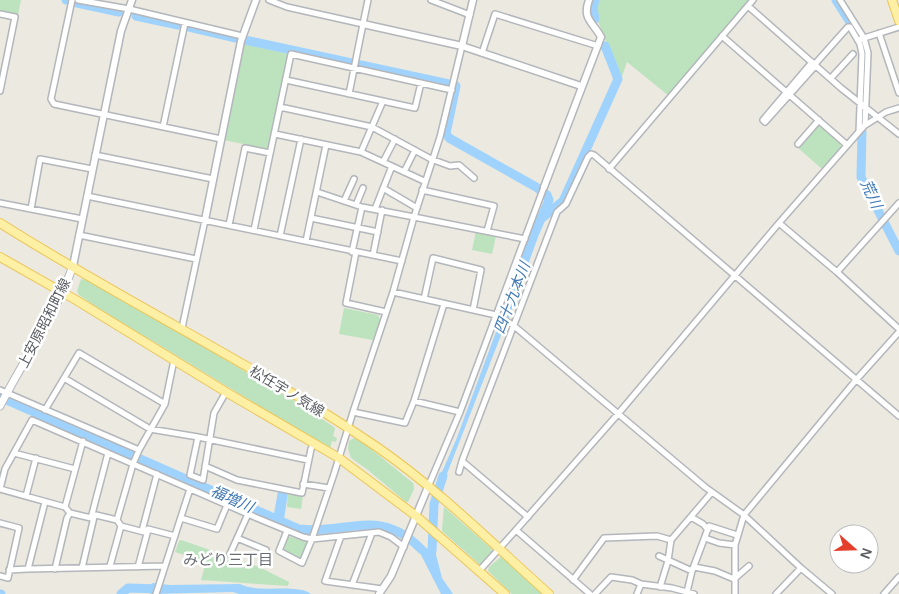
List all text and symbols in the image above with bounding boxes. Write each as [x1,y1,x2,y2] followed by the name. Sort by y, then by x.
[857,177,886,213] water label: 荒川
[490,258,534,336] water label: 四十九本川
[15,276,73,370] street label: 上安原昭和町線
[247,363,327,419] street label: 松任宇ノ気線
[208,482,258,516] water label: 福増川
[829,524,879,574] north arrow
[857,546,875,561] text: N
[183,551,273,568] district label: みどり三丁目

